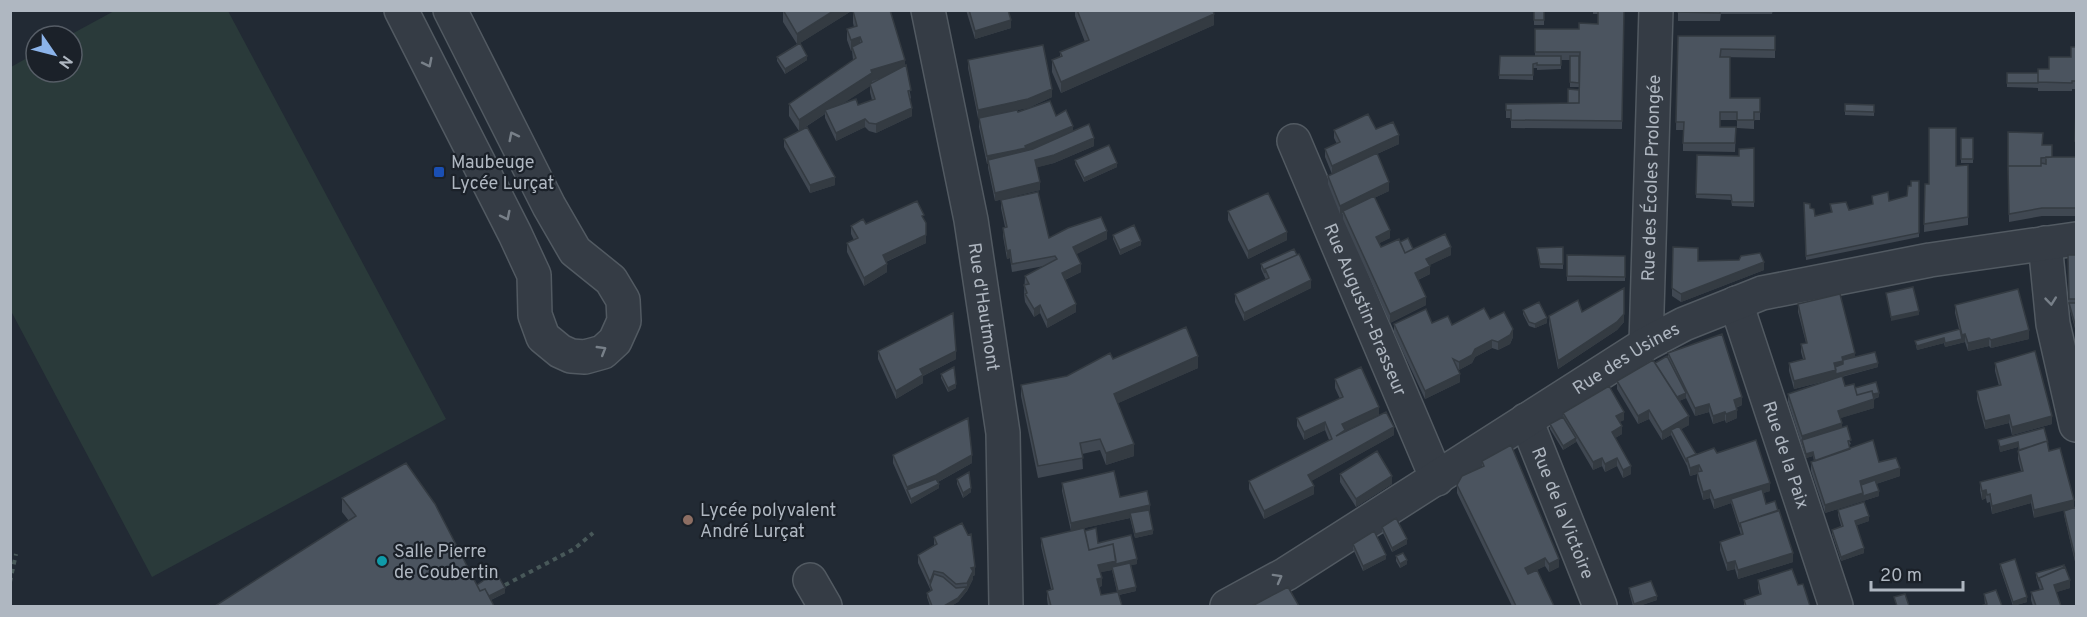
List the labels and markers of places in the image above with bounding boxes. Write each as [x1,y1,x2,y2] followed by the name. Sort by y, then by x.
[451,152,554,196] place label: Maubeuge Lycée Lurçat
[432,165,446,179] marker: Maubeuge Lycée Lurçat
[700,500,836,544] place label: Lycée polyvalent André Lurçat
[681,513,695,527] marker: Lycée polyvalent André Lurçat
[394,541,499,585] place label: Salle Pierre de Coubertin
[375,554,389,568] marker: Salle Pierre de Coubertin

